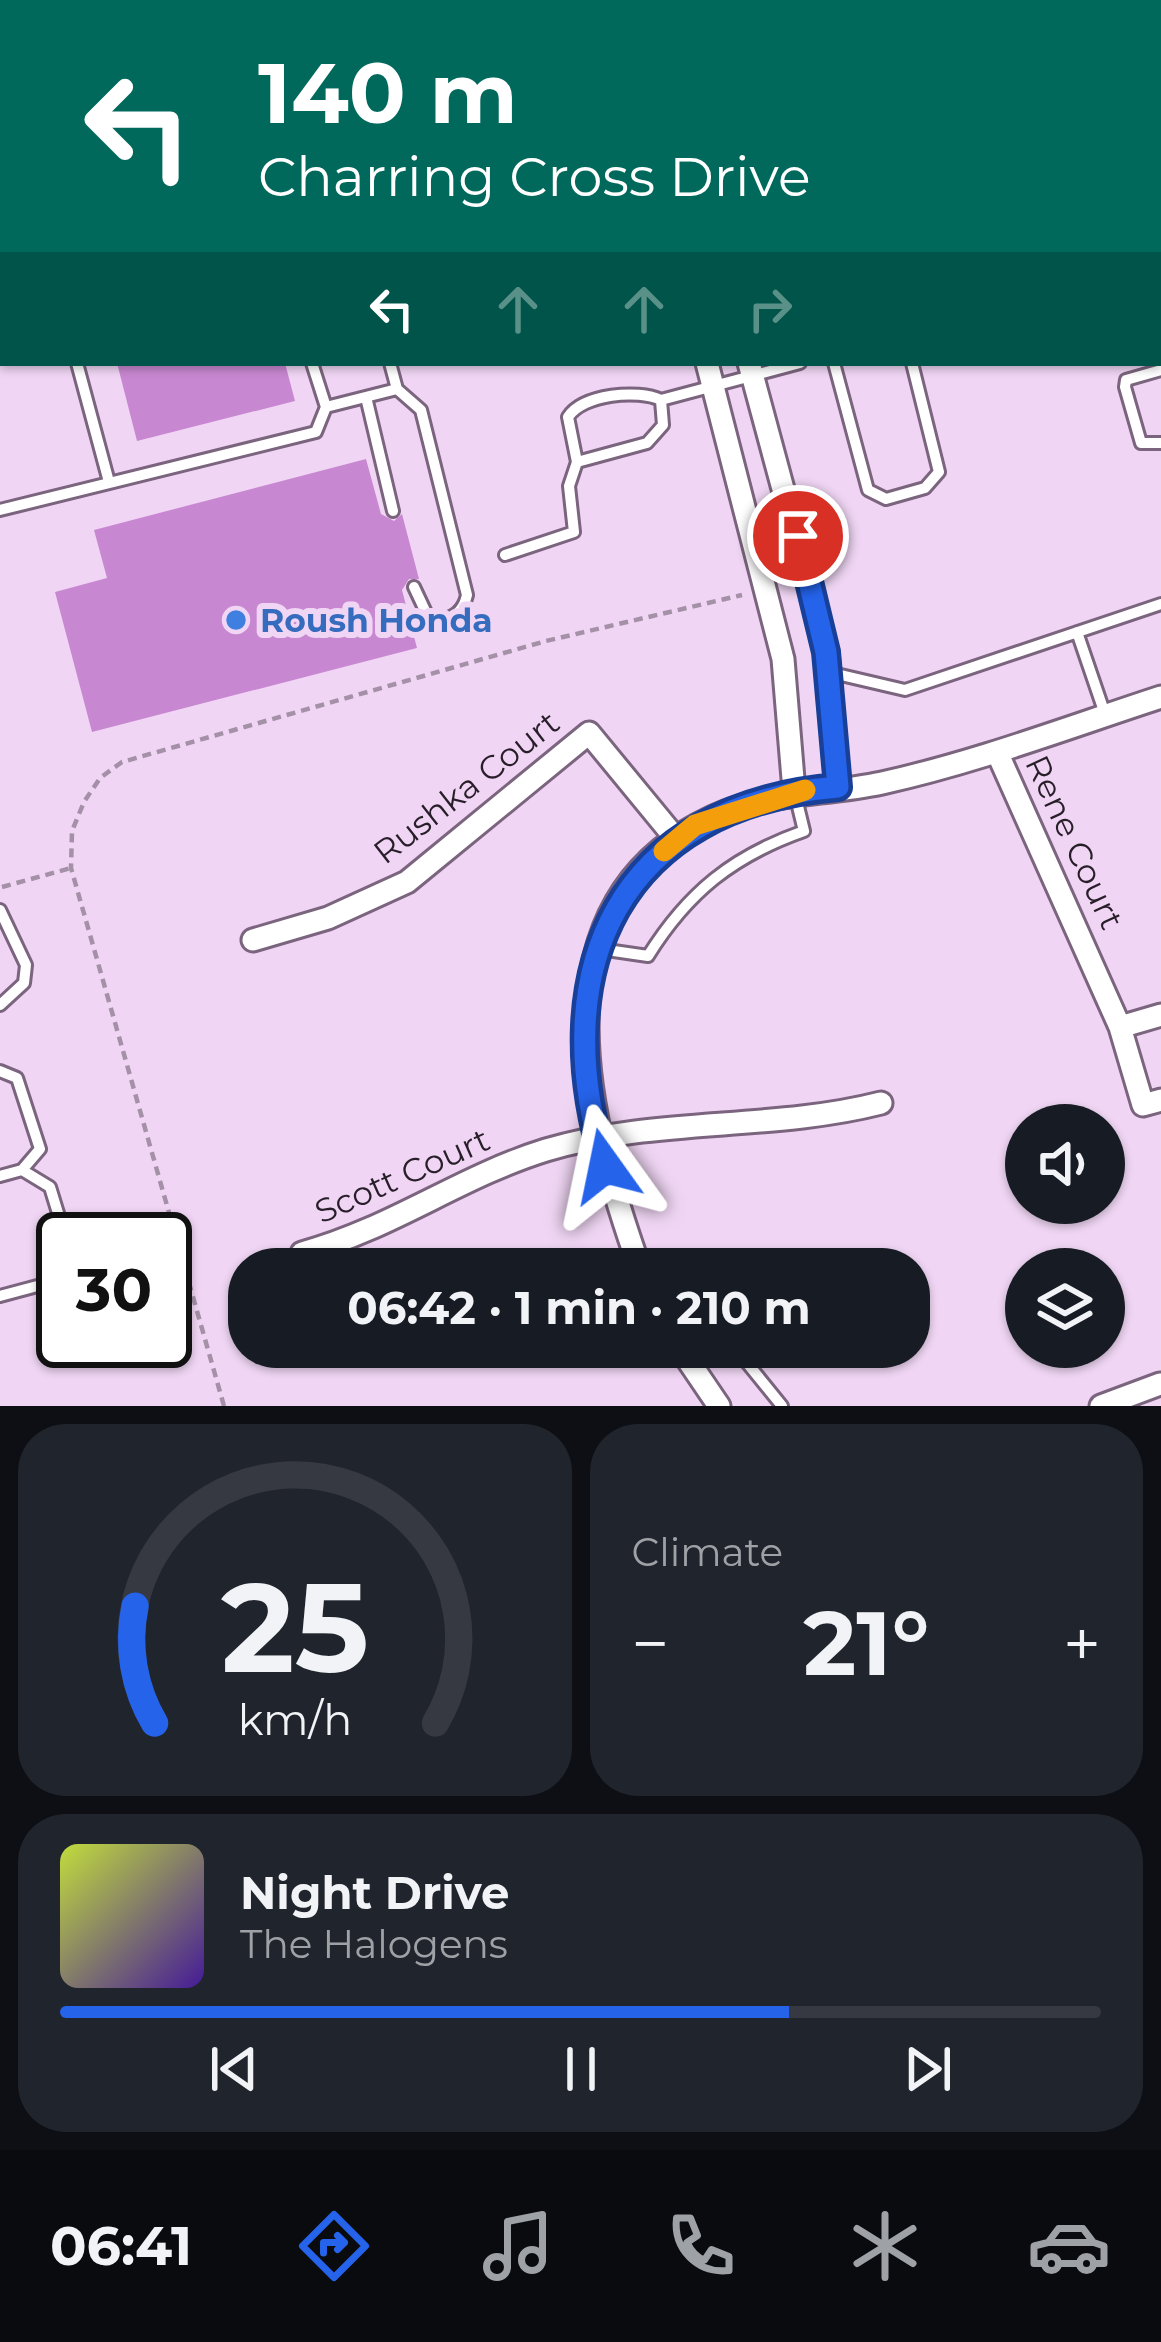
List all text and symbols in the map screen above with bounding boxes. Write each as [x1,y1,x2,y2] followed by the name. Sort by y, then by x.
[258,42,518,144] text: 140 m
[60,48,216,204] icon: left
[258,144,811,210] text: Charring Cross Drive
[359,276,425,342] icon: left
[485,276,551,342] icon: ahead
[611,276,677,342] icon: ahead
[737,276,803,342] icon: right
[747,485,849,587] pin
[765,503,831,569] icon: arrive
[260,600,493,640] place label: Roush Honda
[223,607,249,633] marker: Roush Honda
[365,702,567,872] street label: Rushka Court
[1017,749,1133,935] street label: Rene Court
[542,1103,668,1229] position arrow
[1005,1104,1125,1368] map controls
[1005,1104,1125,1224] button: sound
[308,1119,496,1231] street label: Scott Court
[36,1212,192,1368] speed limit sign: 30
[1005,1248,1125,1368] button: layers
[347,1280,811,1335] text: 06:42 · 1 min · 210 m
[632,1528,783,1576] text: Climate
[221,1551,369,1703] text: 25
[803,1588,929,1698] text: 21°
[632,1603,669,1684] text: −
[1063,1603,1101,1684] text: +
[238,1693,352,1746] text: km/h
[240,1865,509,1920] text: Night Drive
[240,1920,508,1968] text: The Halogens
[201,2036,267,2102] icon: previous
[548,2036,614,2102] icon: pause
[895,2036,961,2102] icon: next
[292,2204,376,2288] icon: directions
[476,2204,560,2288] icon: music
[659,2204,743,2288] icon: phone
[843,2204,927,2288] icon: climate
[1027,2204,1111,2288] icon: car
[50,2213,192,2279] text: 06:41

